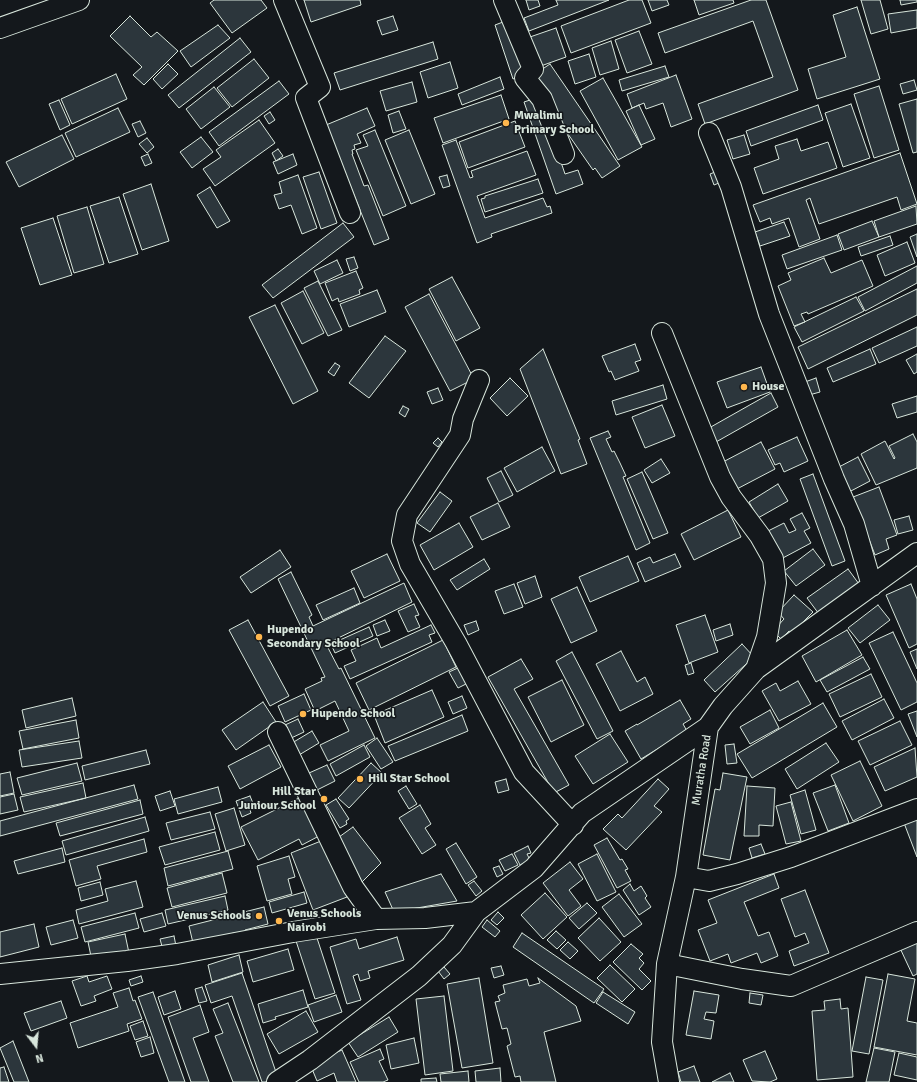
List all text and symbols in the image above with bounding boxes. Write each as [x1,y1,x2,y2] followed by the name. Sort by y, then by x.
[514,109,594,137] place label: Mwalimu Primary School
[501,118,511,128] marker: Mwalimu Primary School
[752,380,784,394] place label: House
[739,382,749,392] marker: House
[267,623,360,651] place label: Hupendo Secondary School
[254,632,264,642] marker: Hupendo Secondary School
[311,707,395,721] place label: Hupendo School
[298,709,308,719] marker: Hupendo School
[689,733,715,807] street label: Muratha Road
[368,772,450,786] place label: Hill Star School
[355,774,365,784] marker: Hill Star School
[238,785,316,813] place label: Hill Star Juniour School
[319,794,329,804] marker: Hill Star Juniour School
[287,907,361,935] place label: Venus Schools Nairobi
[177,909,251,923] place label: Venus Schools
[254,911,264,921] marker: Venus Schools
[274,916,284,926] marker: Venus Schools Nairobi
[16,1026,56,1066] north arrow
[34,1051,45,1065] text: N

